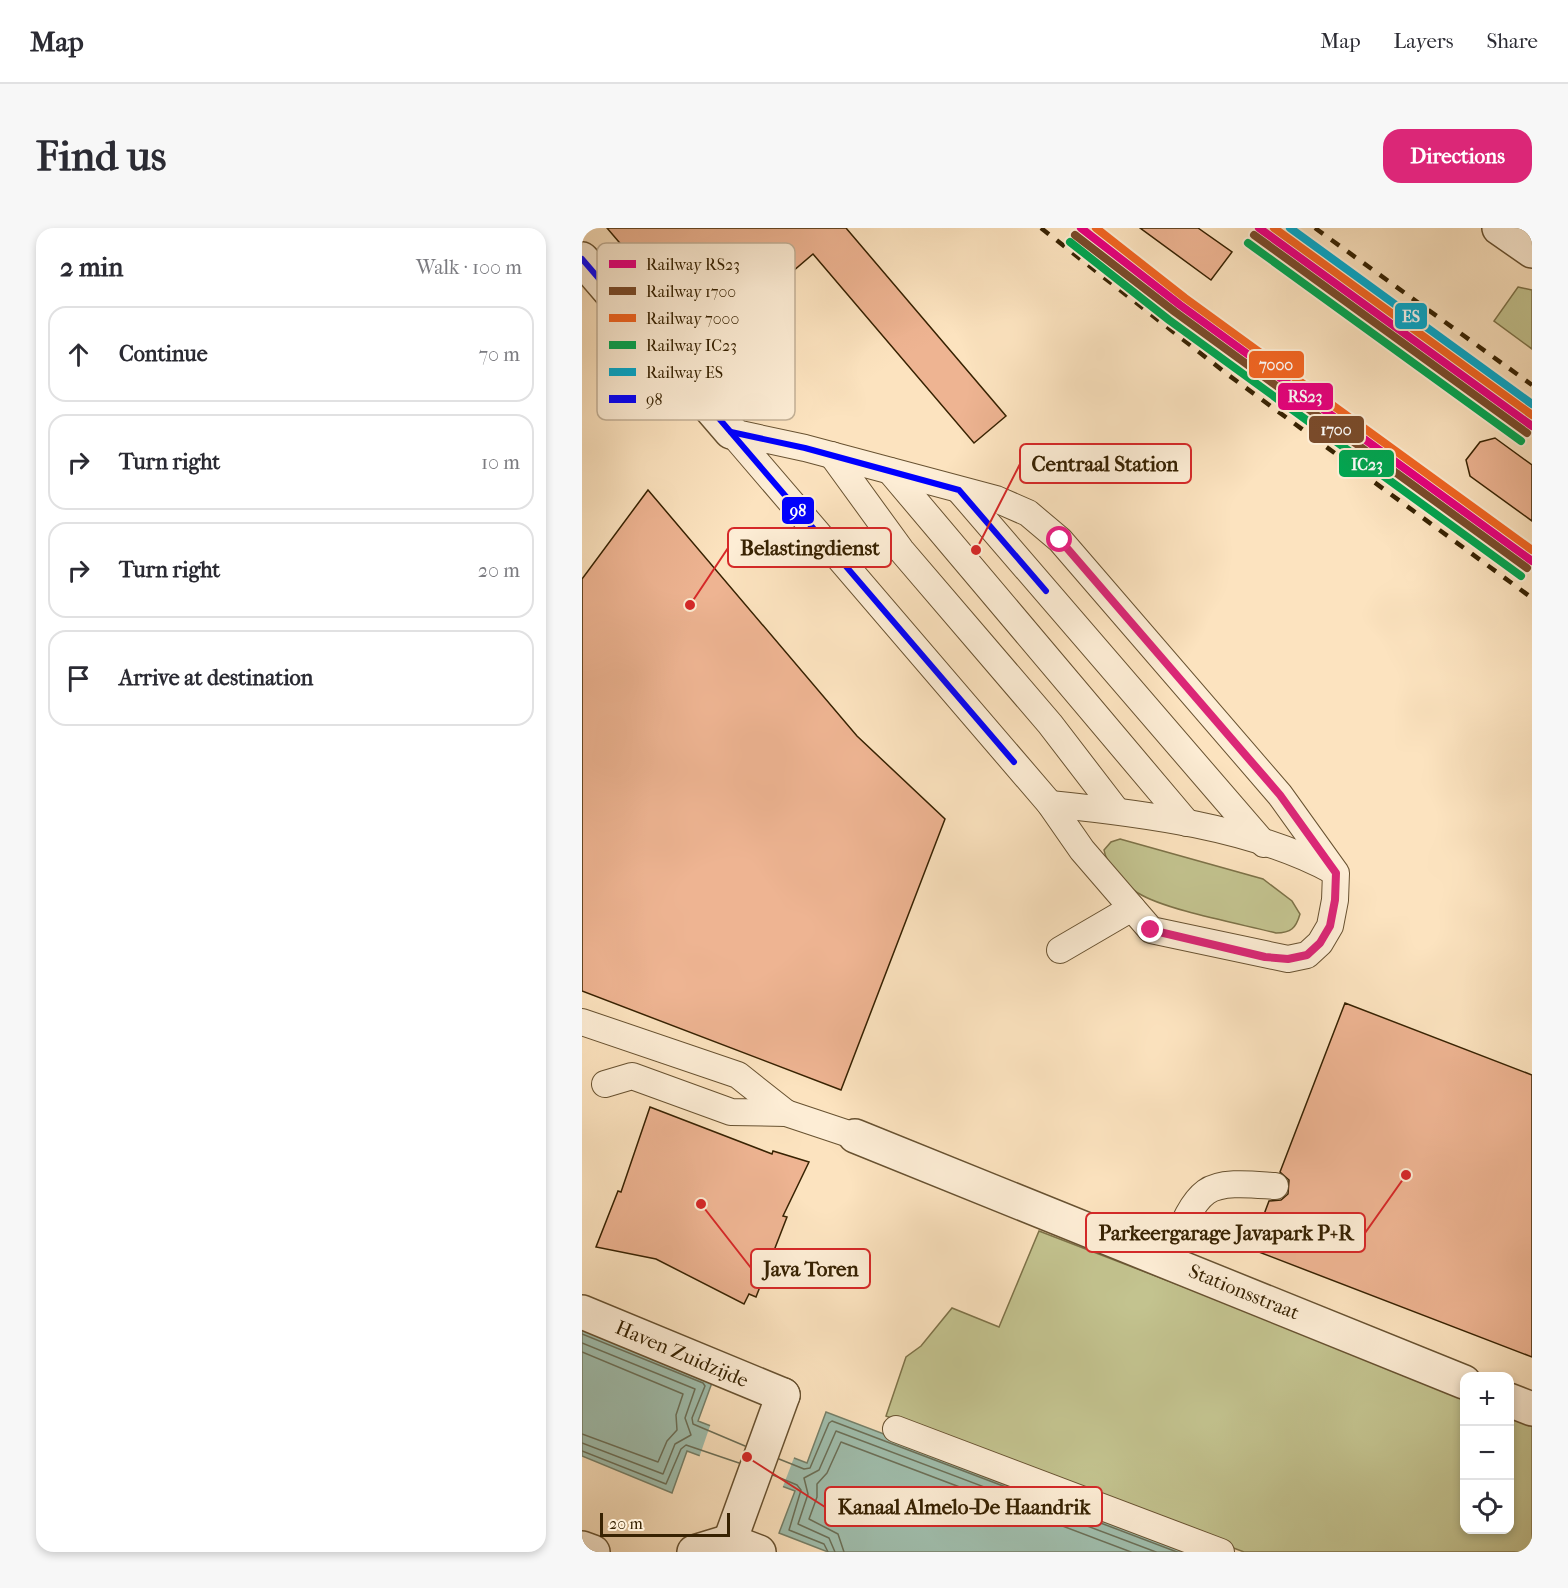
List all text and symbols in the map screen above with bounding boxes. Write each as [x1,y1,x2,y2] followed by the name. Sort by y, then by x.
[30,25,84,58] text: Map
[1320,29,1361,53] text: Map
[1394,29,1453,53] text: Layers
[1486,29,1538,53] text: Share
[1383,129,1532,183] button: Directions
[36,132,166,181] text: Find us
[597,243,795,420] legend
[60,252,123,283] text: 2 min
[646,255,740,274] text: Railway RS23
[416,256,522,279] text: Walk · 100 m
[646,282,736,301] text: Railway 1700
[1394,302,1428,330] line badge: ES
[1402,307,1420,326] text: ES
[646,309,739,328] text: Railway 7000
[646,336,737,355] text: Railway IC23
[62,338,95,371] icon: ahead
[119,341,208,367] text: Continue
[478,343,520,366] text: 70 m
[1248,350,1305,379] line badge: 7000
[1258,355,1293,374] text: 7000
[646,363,723,382] text: Railway ES
[1277,382,1334,411] line badge: RS23
[1288,387,1322,407] text: RS23
[646,390,662,409] text: 98
[1308,415,1365,444] line badge: 1700
[1320,420,1352,439] text: 1700
[1020,444,1191,483] callout: Centraal Station
[62,446,95,479] icon: right
[119,449,220,475] text: Turn right
[1338,449,1395,478] line badge: IC23
[481,451,520,474] text: 10 m
[1031,452,1179,476] text: Centraal Station
[1351,455,1383,475] text: IC23
[781,496,815,525] line badge: 98
[789,501,806,521] text: 98
[1046,526,1072,552] route start
[728,528,891,567] callout: Belastingdienst
[740,536,880,560] text: Belastingdienst
[62,554,95,587] icon: right
[119,557,220,583] text: Turn right
[478,559,520,582] text: 20 m
[62,662,95,695] icon: arrive
[119,665,313,691] text: Arrive at destination
[1137,916,1163,942] route end
[1086,1213,1365,1252] callout: Parkeergarage Javapark P+R
[1099,1221,1355,1245] text: Parkeergarage Javapark P+R
[751,1249,870,1288] callout: Java Toren
[761,1257,859,1281] text: Java Toren
[1185,1259,1303,1325] street label: Stationsstraat
[612,1316,752,1392] street label: Haven Zuidzijde
[1460,1372,1514,1534] map controls
[1460,1372,1514,1426] button: +
[1460,1426,1514,1480] button: −
[1460,1480,1514,1534] button: locate
[825,1487,1102,1526] callout: Kanaal Almelo-De Haandrik
[838,1495,1091,1519] text: Kanaal Almelo-De Haandrik
[600,1510,730,1538] scale bar
[609,1514,643,1533] text: 20 m

